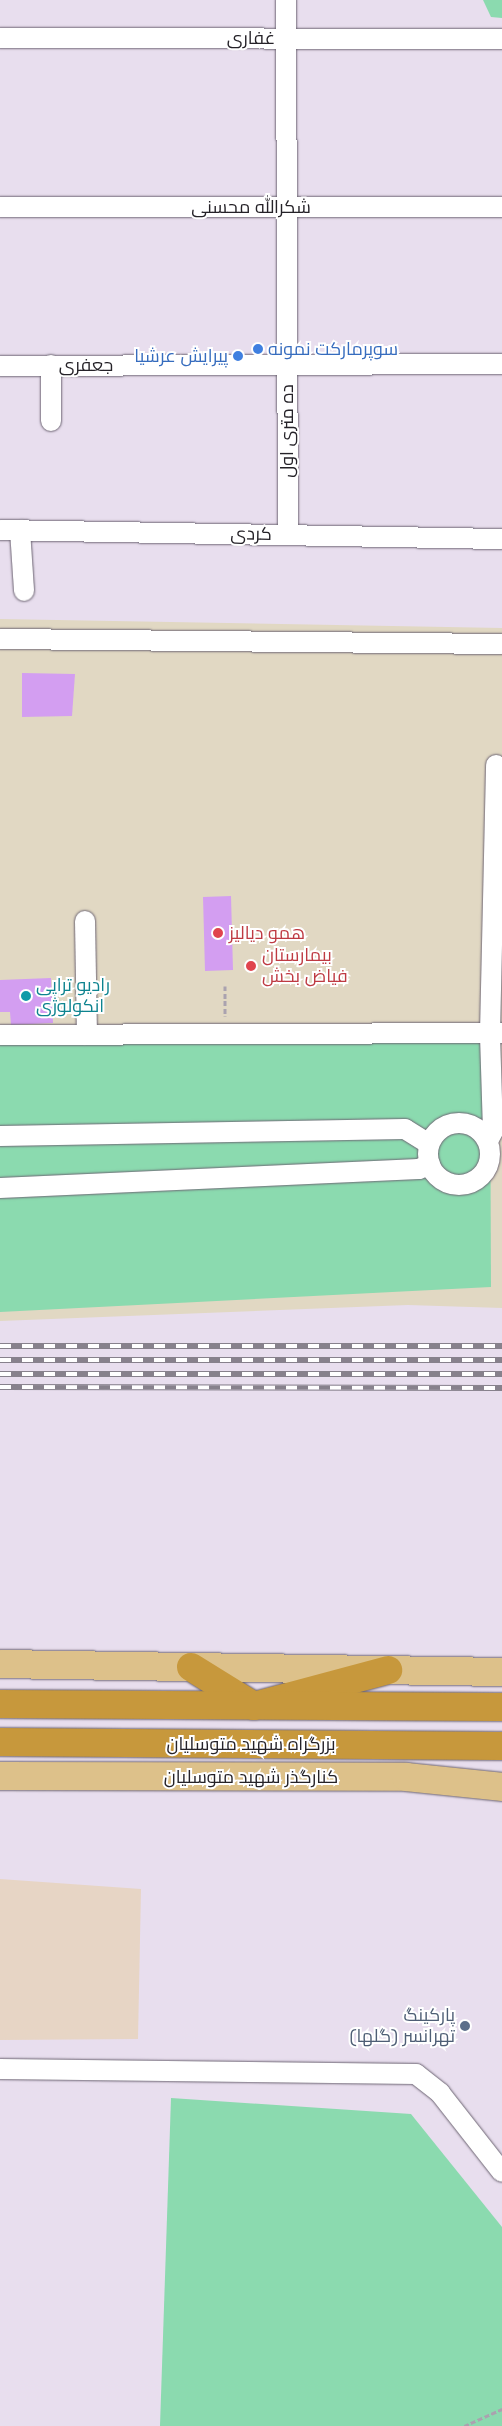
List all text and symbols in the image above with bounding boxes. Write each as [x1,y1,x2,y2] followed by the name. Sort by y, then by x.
[227,27,275,49] street label: غفاری
[191,196,311,218] street label: شکرالله محسنی
[268,338,398,360] place label: سوپرمارکت نمونه
[252,343,264,355] marker: سوپرمارکت نمونه
[134,345,228,367] place label: پیرایش عرشیا
[232,350,244,362] marker: پیرایش عرشیا
[59,354,113,376] street label: جعفری
[276,384,298,478] street label: ده متری اول
[230,523,272,545] street label: کردی
[229,922,305,944] place label: همو دیالیز
[211,926,225,940] marker: همو دیالیز
[262,945,348,988] place label: بیمارستان فیاض بخش
[244,959,258,973] marker: بیمارستان فیاض بخش
[36,975,110,1018] place label: رادیو تراپی انکولوژی
[20,990,32,1002] marker: رادیو تراپی انکولوژی
[166,1733,336,1755] street label: بزرگراه شهید متوسلیان
[164,1766,338,1788] street label: کنارگذر شهید متوسلیان
[350,2005,455,2048] place label: پارکینگ تهرانسر (گلها)
[459,2020,471,2032] marker: پارکینگ تهرانسر (گلها)

